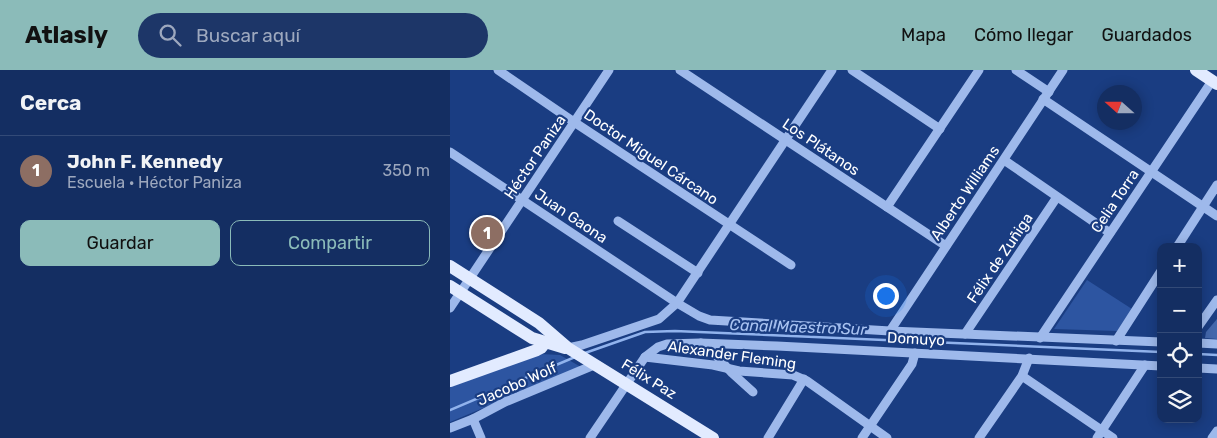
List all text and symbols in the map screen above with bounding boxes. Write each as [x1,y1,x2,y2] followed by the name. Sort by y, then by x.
[138,13,488,58] search box
[25,21,108,49] text: Atlasly
[156,21,184,49] icon: search
[196,24,300,47] text: Buscar aquí
[901,24,946,46] text: Mapa
[974,24,1073,46] text: Cómo llegar
[1101,24,1192,46] text: Guardados
[1097,85,1142,130] north arrow
[20,90,81,115] text: Cerca
[580,105,722,209] street label: Doctor Miguel Cárcano
[500,112,570,202] street label: Héctor Paniza
[779,115,863,180] street label: Los Plátanos
[927,142,1004,244] street label: Alberto Williams
[67,150,223,173] text: John F. Kennedy
[32,161,40,180] text: 1
[383,161,430,180] text: 350 m
[1087,166,1143,236] street label: Celia Torra
[67,173,242,192] text: Escuela · Héctor Paniza
[531,185,611,247] street label: Juan Gaona
[963,210,1037,306] street label: Félix de Zuñiga
[471,214,503,252] pin: 1
[20,220,220,266] button: Guardar
[230,220,430,266] button: Compartir
[1157,243,1202,423] map controls
[1157,243,1202,288] button: +
[873,283,899,309] your location
[1157,288,1202,333] button: −
[729,315,868,339] water label: Canal Maestro Sur
[887,328,945,350] street label: Domuyo
[1157,333,1202,378] button: locate
[667,337,797,373] street label: Alexander Fleming
[618,355,680,403] street label: Félix Paz
[474,358,560,410] street label: Jacobo Wolf
[1157,378,1202,423] button: layers

